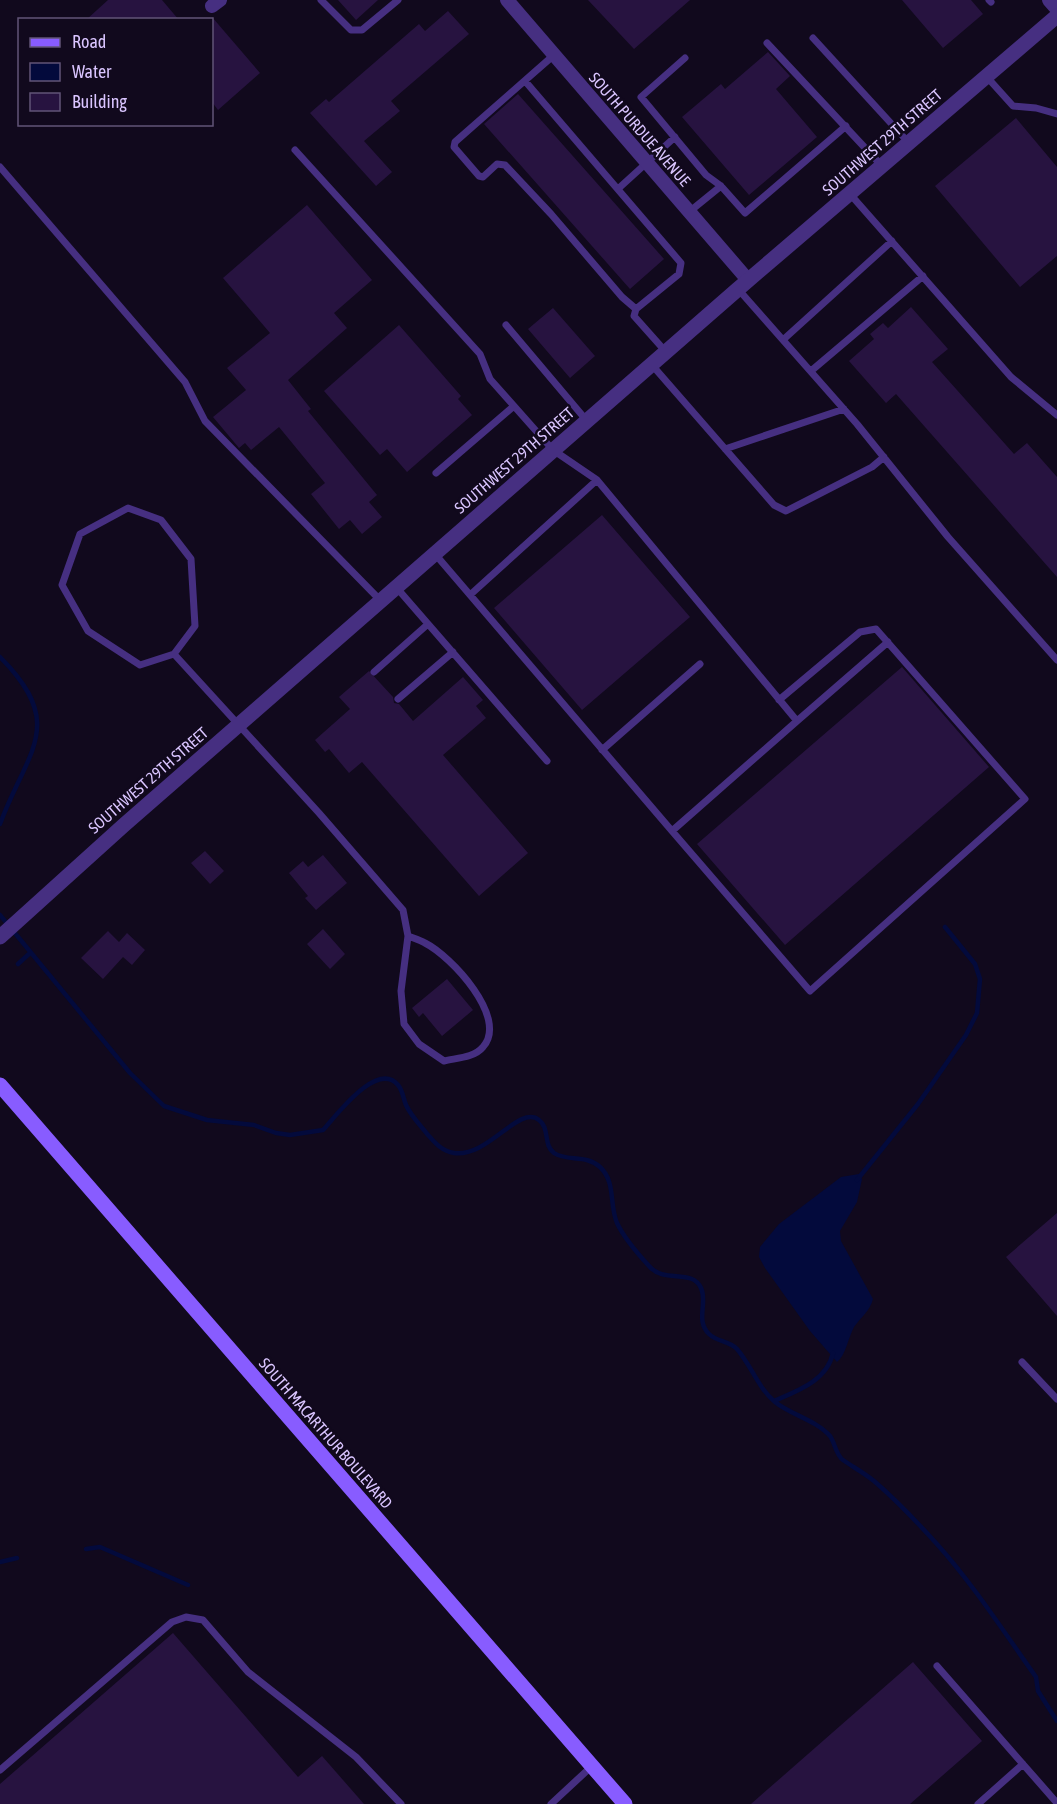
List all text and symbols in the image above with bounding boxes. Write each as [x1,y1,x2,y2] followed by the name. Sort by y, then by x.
[18,18,213,126] legend
[72,31,106,52] text: Road
[72,61,112,82] text: Water
[586,69,694,190] street label: SOUTH PURDUE AVENUE
[819,85,945,199] street label: SOUTHWEST 29TH STREET
[72,91,127,112] text: Building
[451,403,577,517] street label: SOUTHWEST 29TH STREET
[85,723,211,837] street label: SOUTHWEST 29TH STREET
[256,1354,396,1512] street label: SOUTH MACARTHUR BOULEVARD

